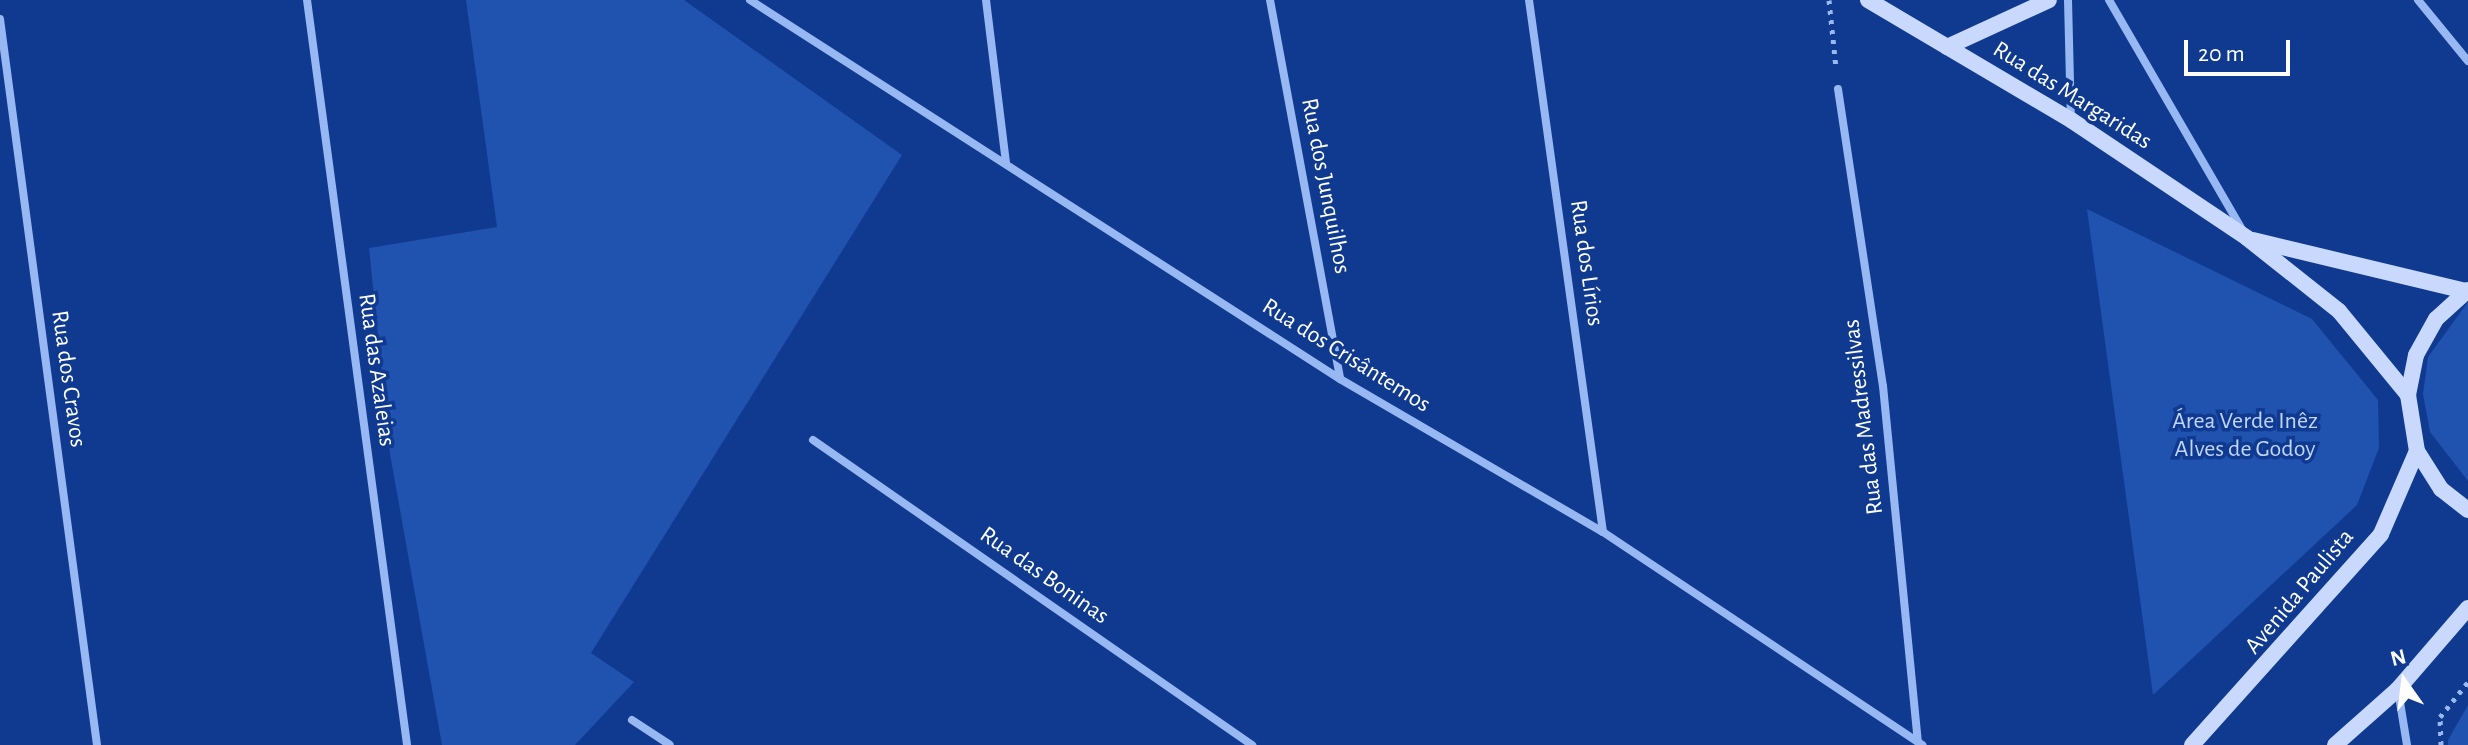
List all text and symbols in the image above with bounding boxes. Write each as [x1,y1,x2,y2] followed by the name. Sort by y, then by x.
[2188,24,2294,74] scale bar
[1987,36,2157,156] street label: Rua das Margaridas
[2198,42,2245,66] text: 20 m
[1294,96,1356,276] street label: Rua dos Junquilhos
[1563,198,1609,328] street label: Rua dos Lírios
[351,292,401,448] street label: Rua das Azaleias
[1256,293,1436,419] street label: Rua dos Crisântemos
[44,309,92,449] street label: Rua dos Cravos
[1838,318,1890,516] street label: Rua das Madressilvas
[2172,408,2318,464] park label: Área Verde Inêz Alves de Godoy
[974,521,1114,631] street label: Rua das Boninas
[2239,524,2361,660] street label: Avenida Paulista
[2364,641,2444,721] north arrow
[2388,645,2408,670] text: N

